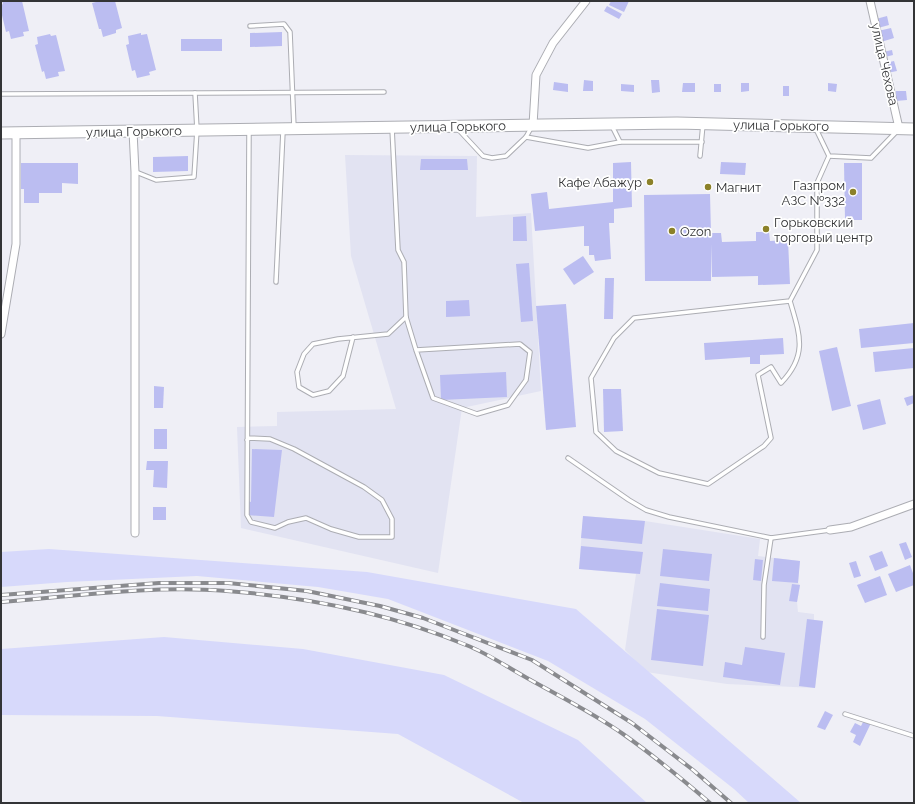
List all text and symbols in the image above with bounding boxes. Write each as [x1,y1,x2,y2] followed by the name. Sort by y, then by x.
[868,21,901,107] street label: улица Чехова
[733,117,829,134] street label: улица Горького
[410,118,506,135] street label: улица Горького
[86,123,182,140] street label: улица Горького
[558,175,642,190] place label: Кафе Абажур
[645,177,655,187] marker: Кафе Абажур
[781,178,845,208] place label: Газпром АЗС №332
[716,180,761,195] place label: Магнит
[703,182,713,192] marker: Магнит
[848,187,858,197] marker: Газпром АЗС №332
[774,215,873,245] place label: Горьковский торговый центр
[680,224,711,239] place label: Ozon
[761,224,771,234] marker: Горьковский торговый центр
[667,226,677,236] marker: Ozon

